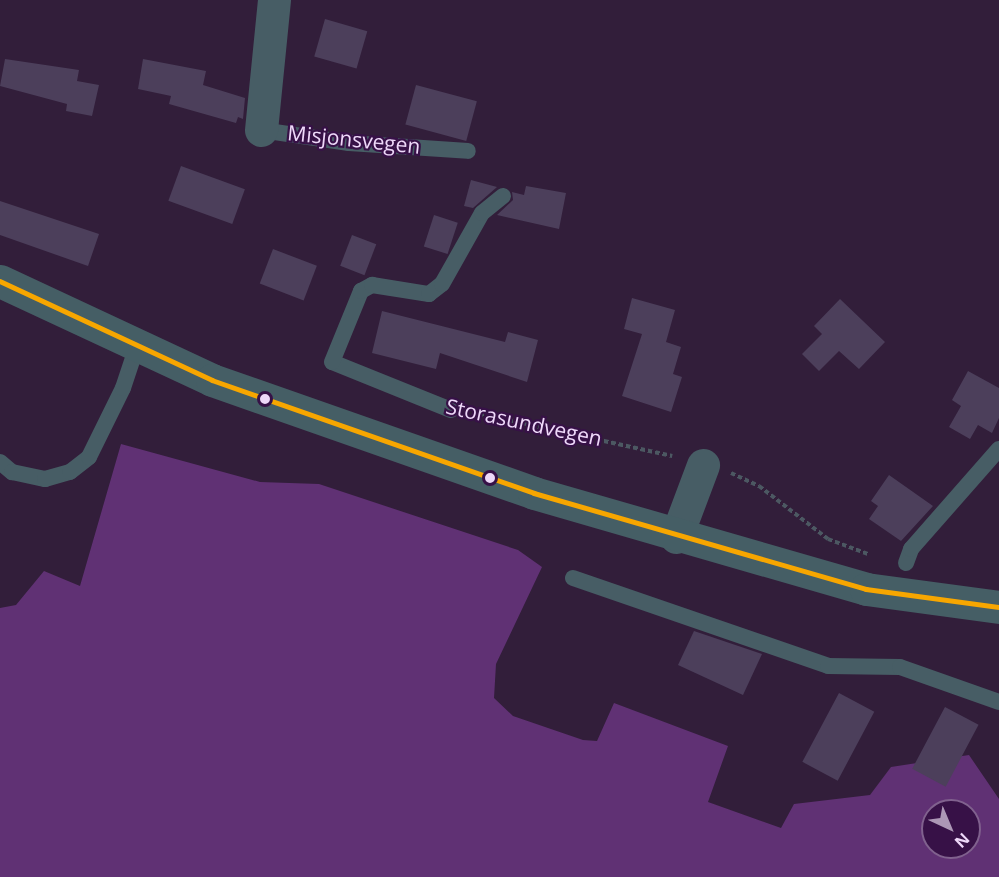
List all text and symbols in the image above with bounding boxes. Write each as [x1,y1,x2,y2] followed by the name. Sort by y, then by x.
[286,119,422,159] street label: Misjonsvegen
[259,393,271,405] unlabelled marker
[444,393,604,451] street label: Storasundvegen
[484,472,496,484] unlabelled marker
[921,799,981,859] north arrow
[950,828,974,853] text: N

